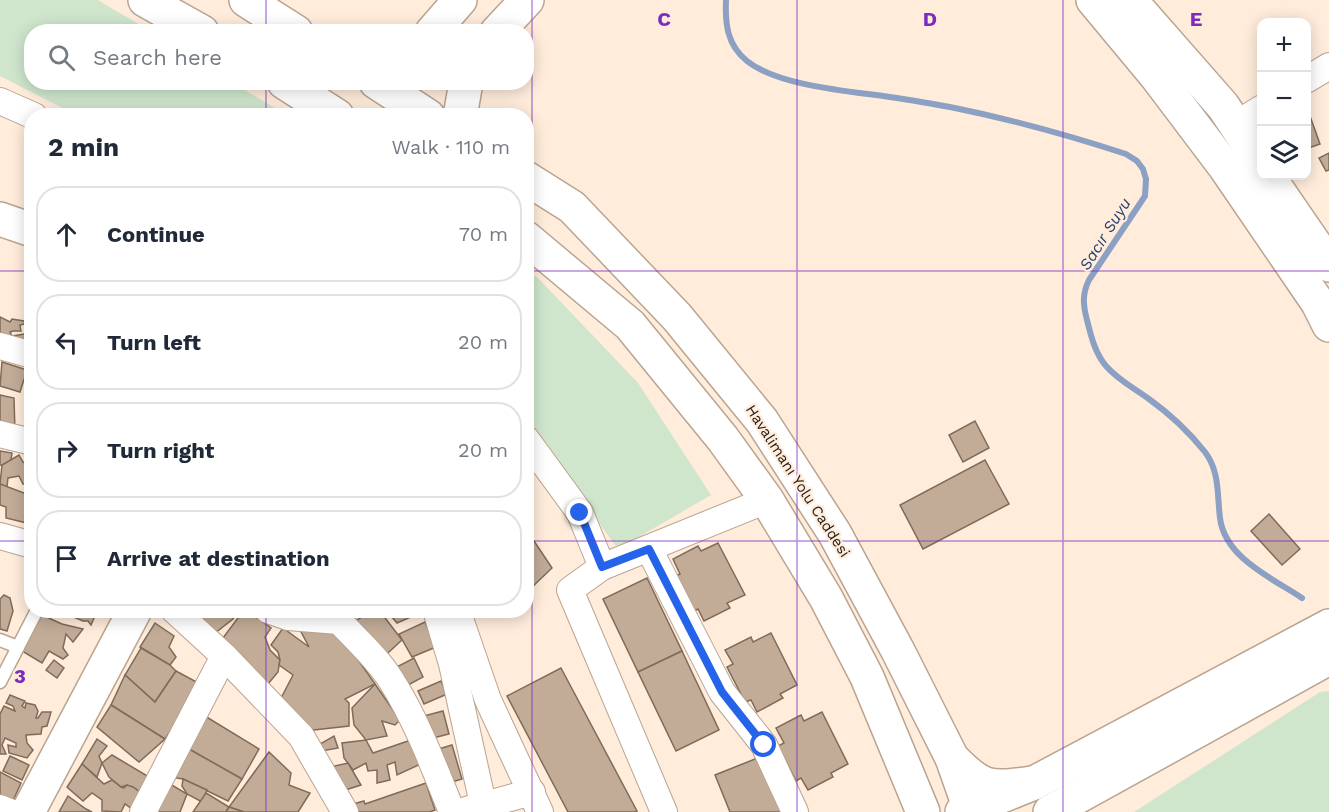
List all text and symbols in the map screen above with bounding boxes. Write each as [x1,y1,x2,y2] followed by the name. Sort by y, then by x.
[657,7,671,31] text: C
[923,7,937,31] text: D
[1190,7,1202,31] text: E
[1257,18,1311,180] map controls
[1257,18,1311,72] button: +
[24,24,534,90] search box
[45,41,78,74] icon: search
[93,45,222,70] text: Search here
[1257,72,1311,126] button: −
[1257,126,1311,180] button: layers
[48,132,119,162] text: 2 min
[392,135,510,159] text: Walk · 110 m
[1075,194,1135,274] water label: Sacır Suyu
[50,218,83,251] icon: ahead
[107,222,205,247] text: Continue
[459,222,508,246] text: 70 m
[50,326,83,359] icon: left
[107,330,201,355] text: Turn left
[458,330,508,354] text: 20 m
[742,401,854,561] street label: Havalimanı Yolu Caddesi
[50,434,83,467] icon: right
[107,438,214,463] text: Turn right
[458,438,508,462] text: 20 m
[566,499,592,525] route end
[50,542,83,575] icon: arrive
[107,546,330,571] text: Arrive at destination
[14,664,26,688] text: 3
[750,731,776,757] route start

